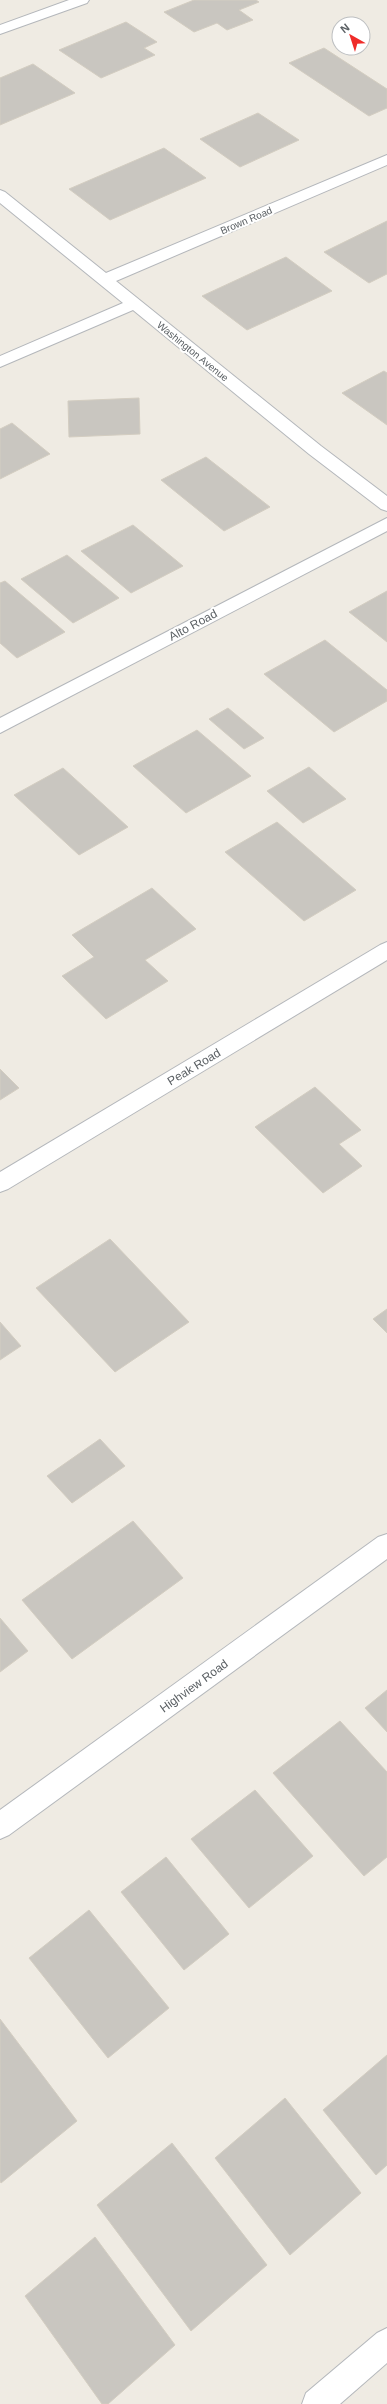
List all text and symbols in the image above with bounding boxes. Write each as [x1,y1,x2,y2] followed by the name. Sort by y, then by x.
[331,16,371,56] north arrow
[338,21,352,35] text: N
[219,205,274,236] street label: Brown Road
[155,319,231,384] street label: Washington Avenue
[166,606,220,644] street label: Alto Road
[165,1046,223,1088] street label: Peak Road
[157,1657,231,1715] street label: Highview Road

